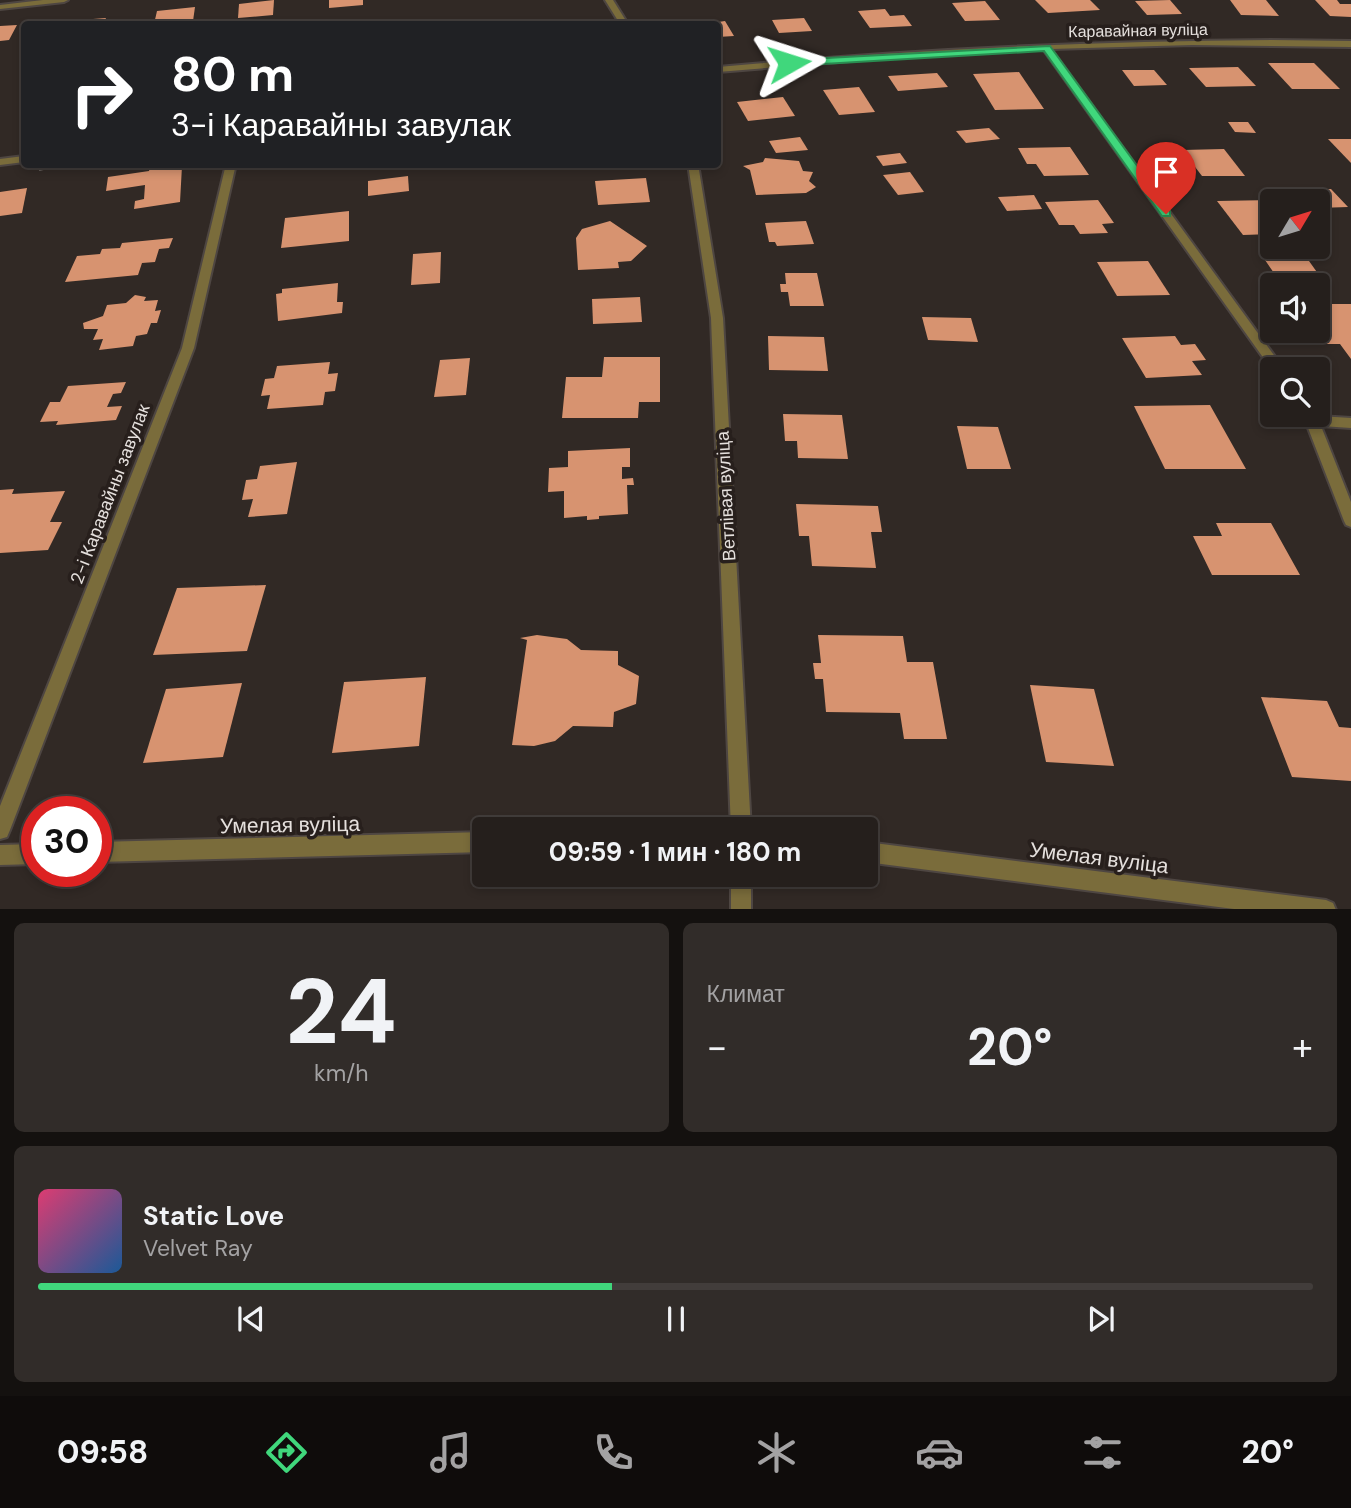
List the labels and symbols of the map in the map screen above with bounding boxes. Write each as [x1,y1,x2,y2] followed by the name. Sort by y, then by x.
[1068,19,1208,42] street label: Каравайная вуліца
[752,26,826,100] position arrow
[1136,142,1196,214] pin
[1260,189,1330,259] north arrow
[65,400,155,587] street label: 2-і Каравайны завулак
[711,429,741,562] street label: Ветлівая вуліца
[21,796,112,887] speed limit sign: 30
[220,810,361,840] street label: Умелая вуліца
[1028,836,1171,880] street label: Умелая вуліца

